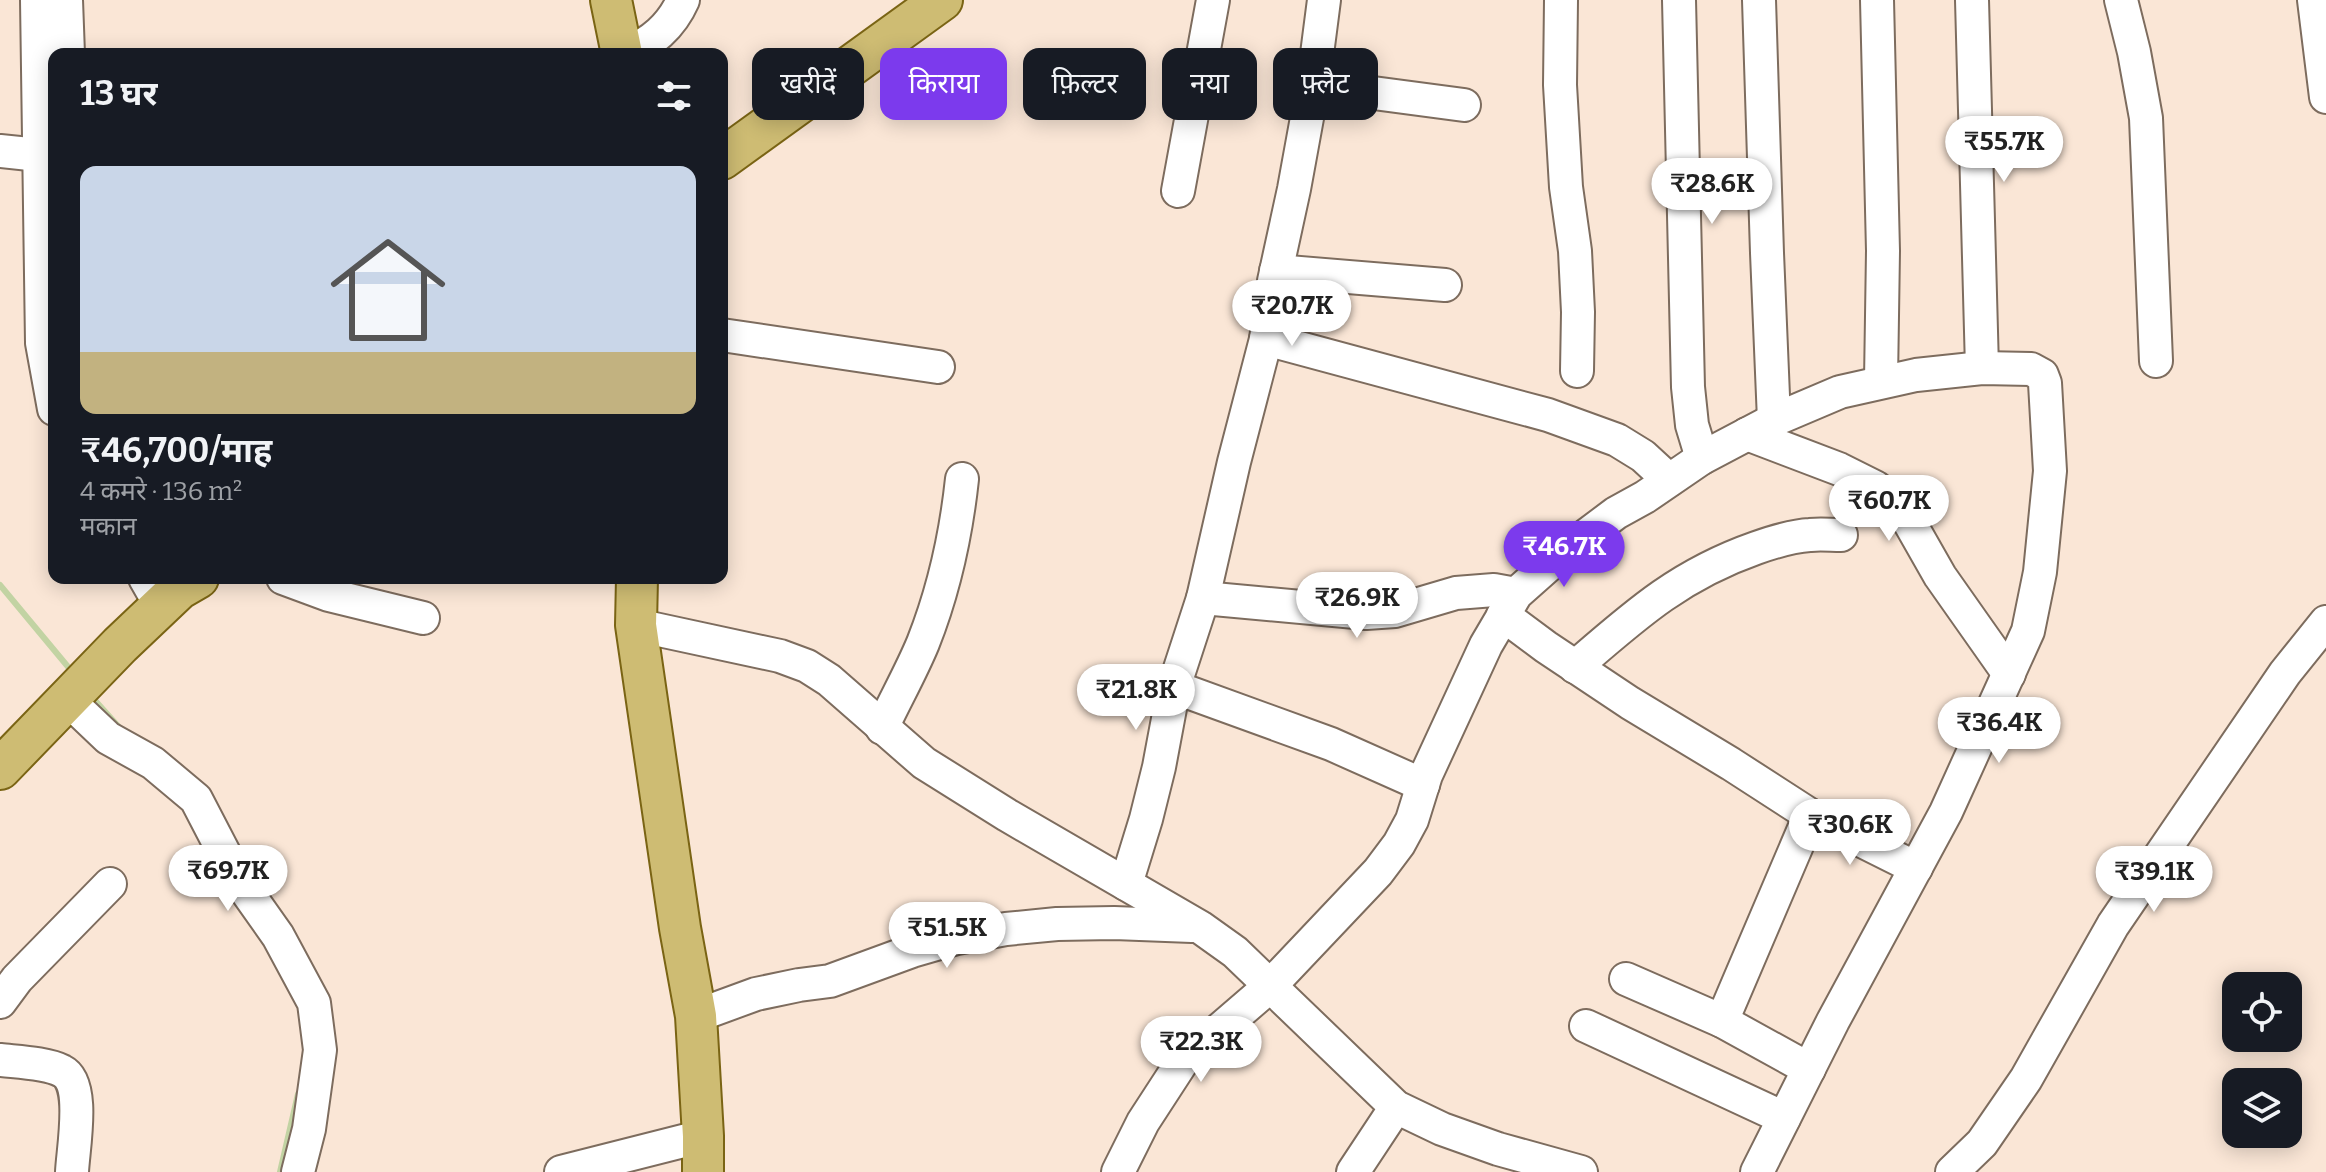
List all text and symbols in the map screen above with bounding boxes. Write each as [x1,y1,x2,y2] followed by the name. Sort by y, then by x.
[752,48,864,120] chip: खरीदें
[880,48,1007,120] chip: किराया
[1023,48,1146,120] chip: फ़िल्टर
[1162,48,1257,120] chip: नया
[1273,48,1378,120] chip: फ़्लैट
[80,73,157,114] text: 13 घर
[652,74,696,118] icon: filters
[1939,116,2069,184] pin: ₹55.7K
[1963,126,2045,157] text: ₹55.7K
[1647,158,1777,226] pin: ₹28.6K
[1669,168,1755,199] text: ₹28.6K
[316,218,460,362] icon: home
[1227,280,1357,348] pin: ₹20.7K
[1250,290,1334,321] text: ₹20.7K
[80,430,272,471] text: ₹46,700/माह
[1824,475,1954,543] pin: ₹60.7K
[80,476,242,507] text: 4 कमरे · 136 m²
[1847,485,1931,516] text: ₹60.7K
[80,511,137,542] text: मकान
[1499,521,1629,589] pin: ₹46.7K
[1522,531,1606,562] text: ₹46.7K
[1292,572,1422,640] pin: ₹26.9K
[1314,582,1400,613] text: ₹26.9K
[1071,664,1201,732] pin: ₹21.8K
[1095,674,1177,705] text: ₹21.8K
[1934,697,2064,765] pin: ₹36.4K
[1956,707,2042,738] text: ₹36.4K
[1785,799,1915,867] pin: ₹30.6K
[1807,809,1893,840] text: ₹30.6K
[163,845,293,913] pin: ₹69.7K
[2089,846,2219,914] pin: ₹39.1K
[187,855,269,886] text: ₹69.7K
[2114,856,2194,887] text: ₹39.1K
[882,902,1012,970] pin: ₹51.5K
[907,912,987,943] text: ₹51.5K
[2222,972,2302,1148] map controls
[2222,972,2302,1052] button: locate
[1136,1016,1266,1084] pin: ₹22.3K
[1159,1026,1243,1057] text: ₹22.3K
[2222,1068,2302,1148] button: layers

